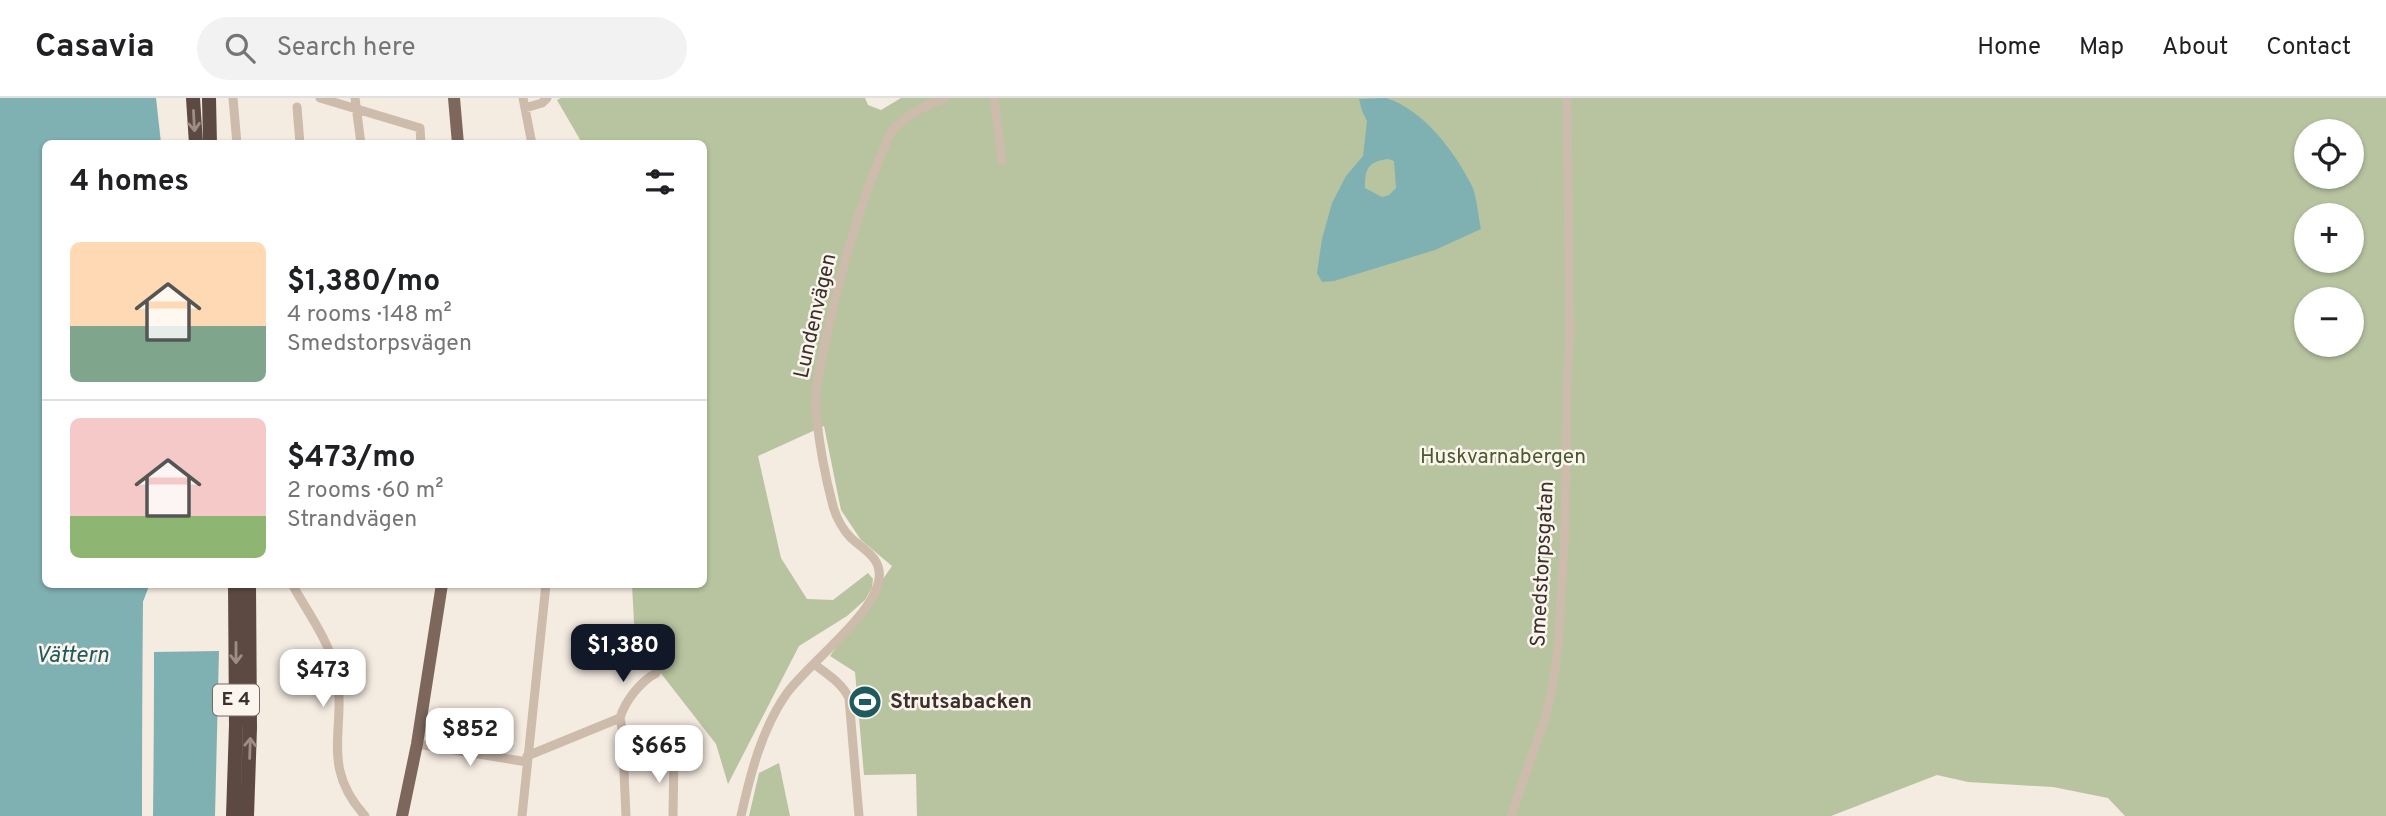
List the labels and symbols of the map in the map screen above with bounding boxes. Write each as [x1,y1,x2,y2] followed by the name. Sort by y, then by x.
[188,109,201,132] one-way arrow
[789,251,843,381] street label: Lundenvägen
[1420,444,1586,471] park label: Huskvarnabergen
[1525,480,1561,648] street label: Smedstorpsgatan
[566,624,680,684] pin: $1,380
[229,641,243,664] one-way arrow
[35,642,109,671] water label: Vättern
[282,650,364,709] pin: $473
[846,683,884,721] sports icon: Strutsabacken
[213,684,259,716] road number: E 4
[890,689,1032,716] place label: Strutsabacken
[429,708,511,768] pin: $852
[618,726,700,785] pin: $665
[243,737,256,760] one-way arrow

